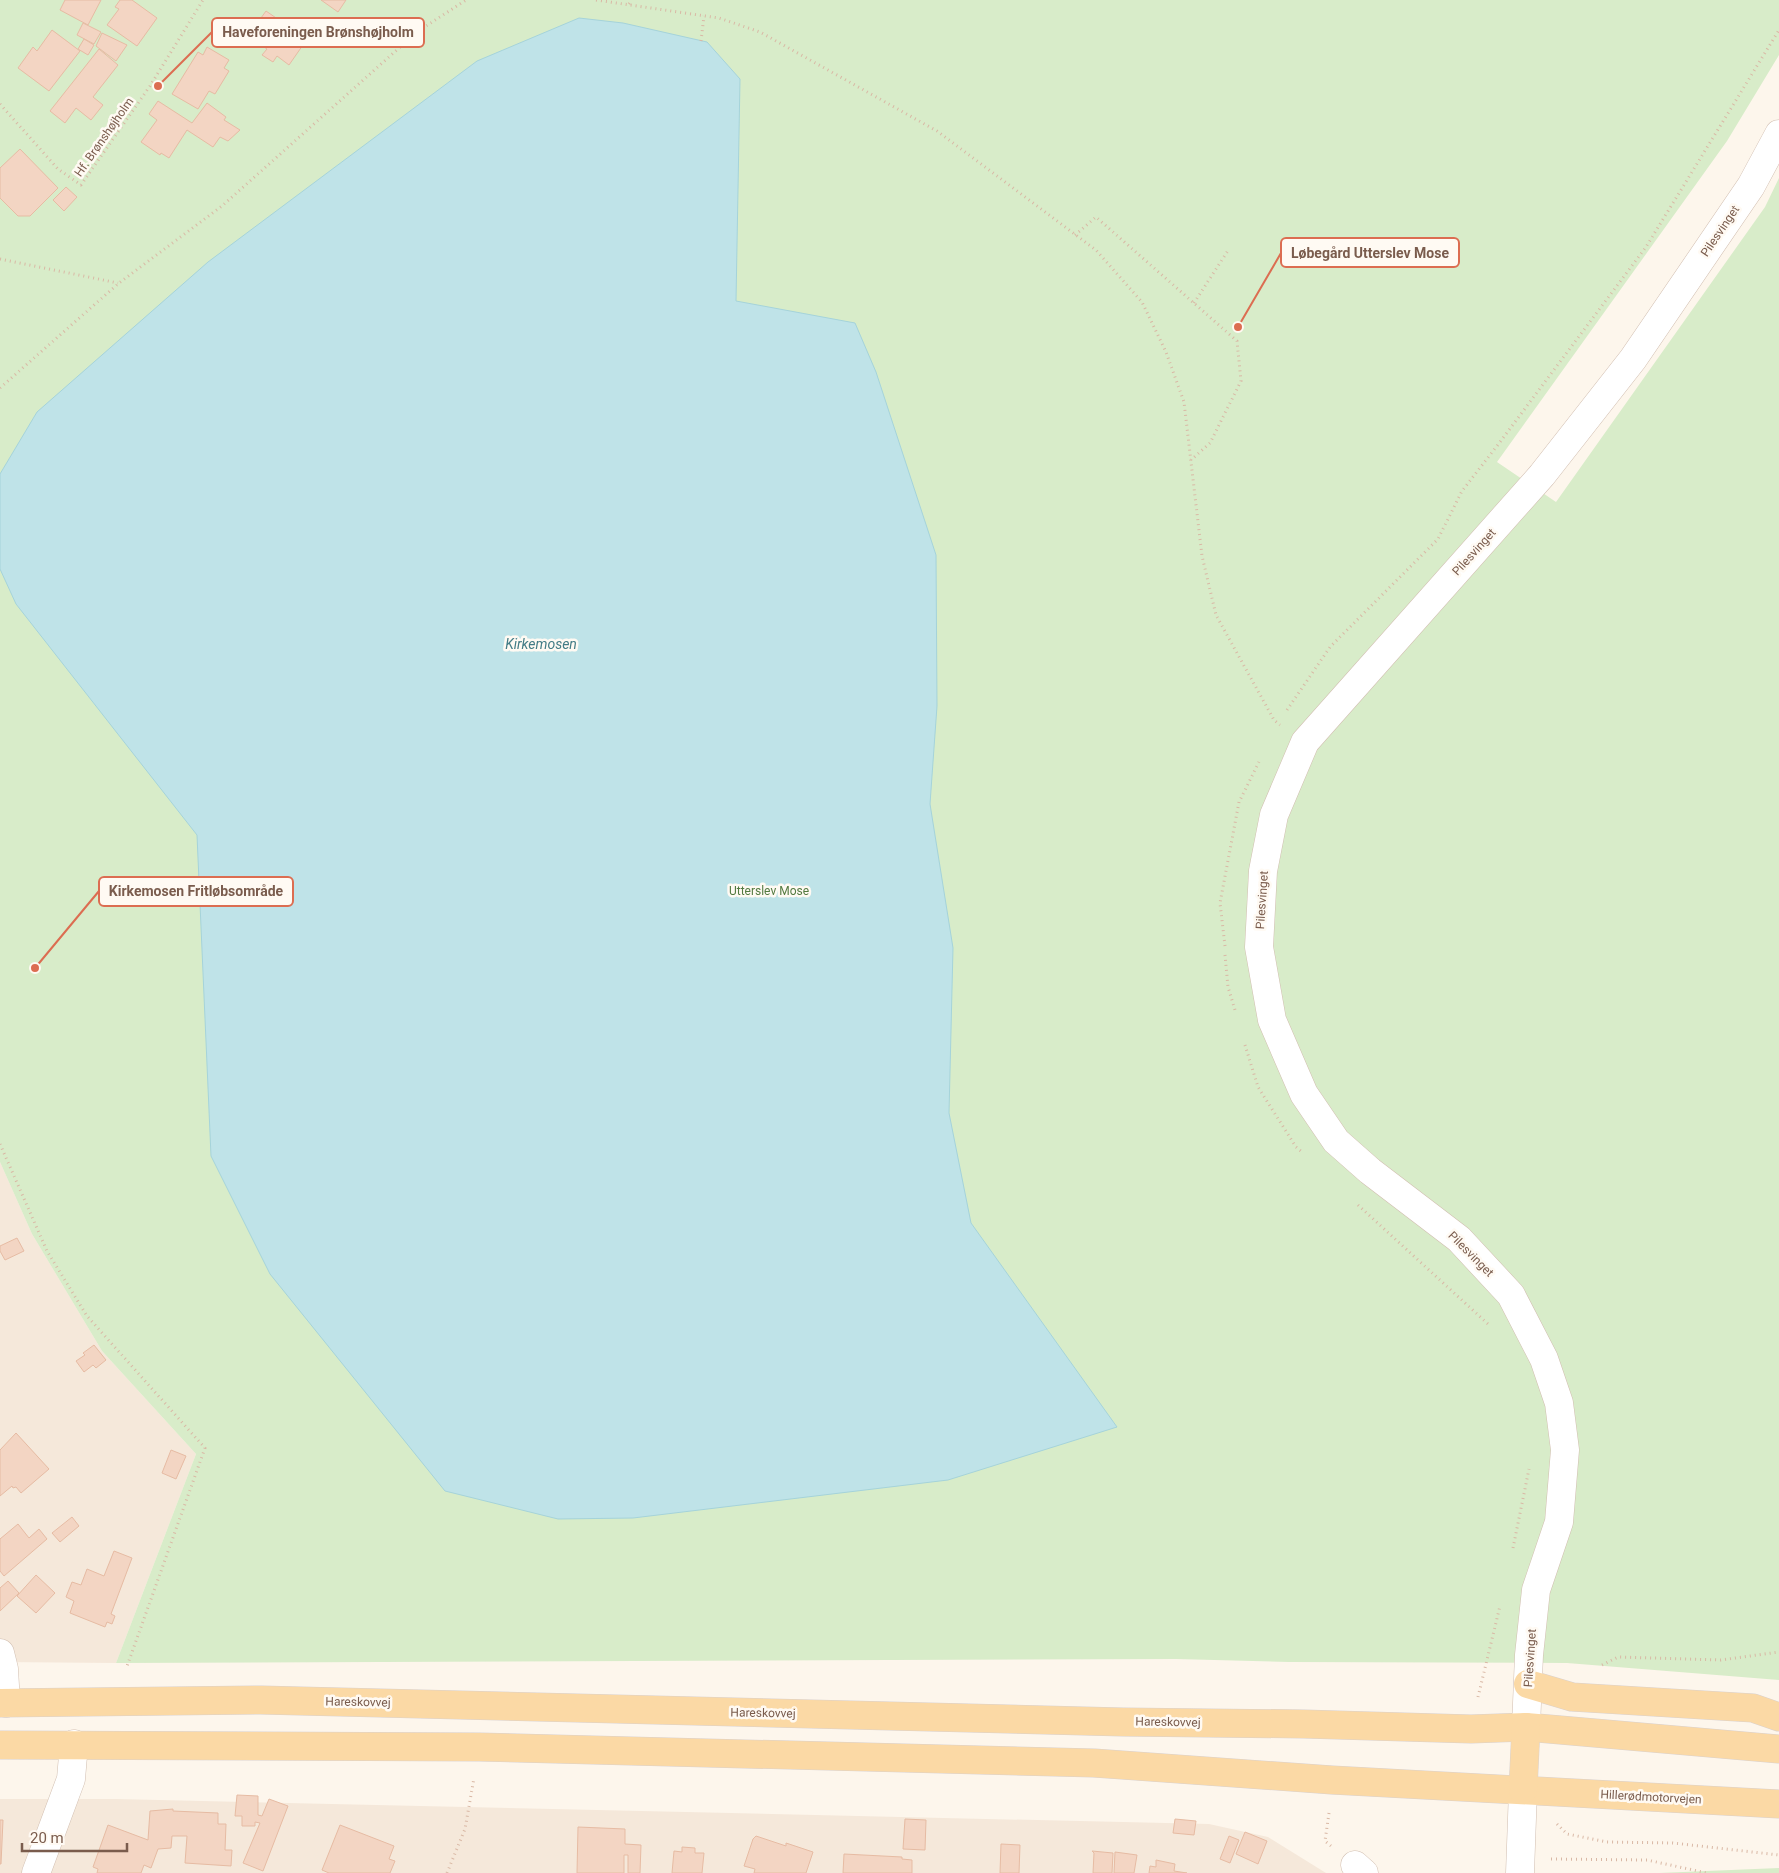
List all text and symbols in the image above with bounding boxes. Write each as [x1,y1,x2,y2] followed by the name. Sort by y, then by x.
[212,18,424,47] callout: Haveforeningen Brønshøjholm
[222,24,414,40] text: Haveforeningen Brønshøjholm
[72,95,136,179] street label: Hf. Brønshøjholm
[1698,203,1742,259] street label: Pilesvinget
[1281,238,1459,267] callout: Løbegård Utterslev Mose
[1291,245,1449,261] text: Løbegård Utterslev Mose
[1449,526,1499,578] street label: Pilesvinget
[505,636,577,652] water label: Kirkemosen
[1253,870,1271,930] street label: Pilesvinget
[99,877,293,906] callout: Kirkemosen Fritløbsområde
[109,883,284,899] text: Kirkemosen Fritløbsområde
[729,884,809,898] park label: Utterslev Mose
[1445,1228,1497,1280] street label: Pilesvinget
[1521,1628,1539,1688] street label: Pilesvinget
[325,1694,391,1710] street label: Hareskovvej
[730,1705,796,1721] street label: Hareskovvej
[1135,1714,1201,1730] street label: Hareskovvej
[1600,1787,1702,1807] street label: Hillerødmotorvejen
[22,1820,128,1852] scale bar
[30,1829,64,1847] text: 20 m

